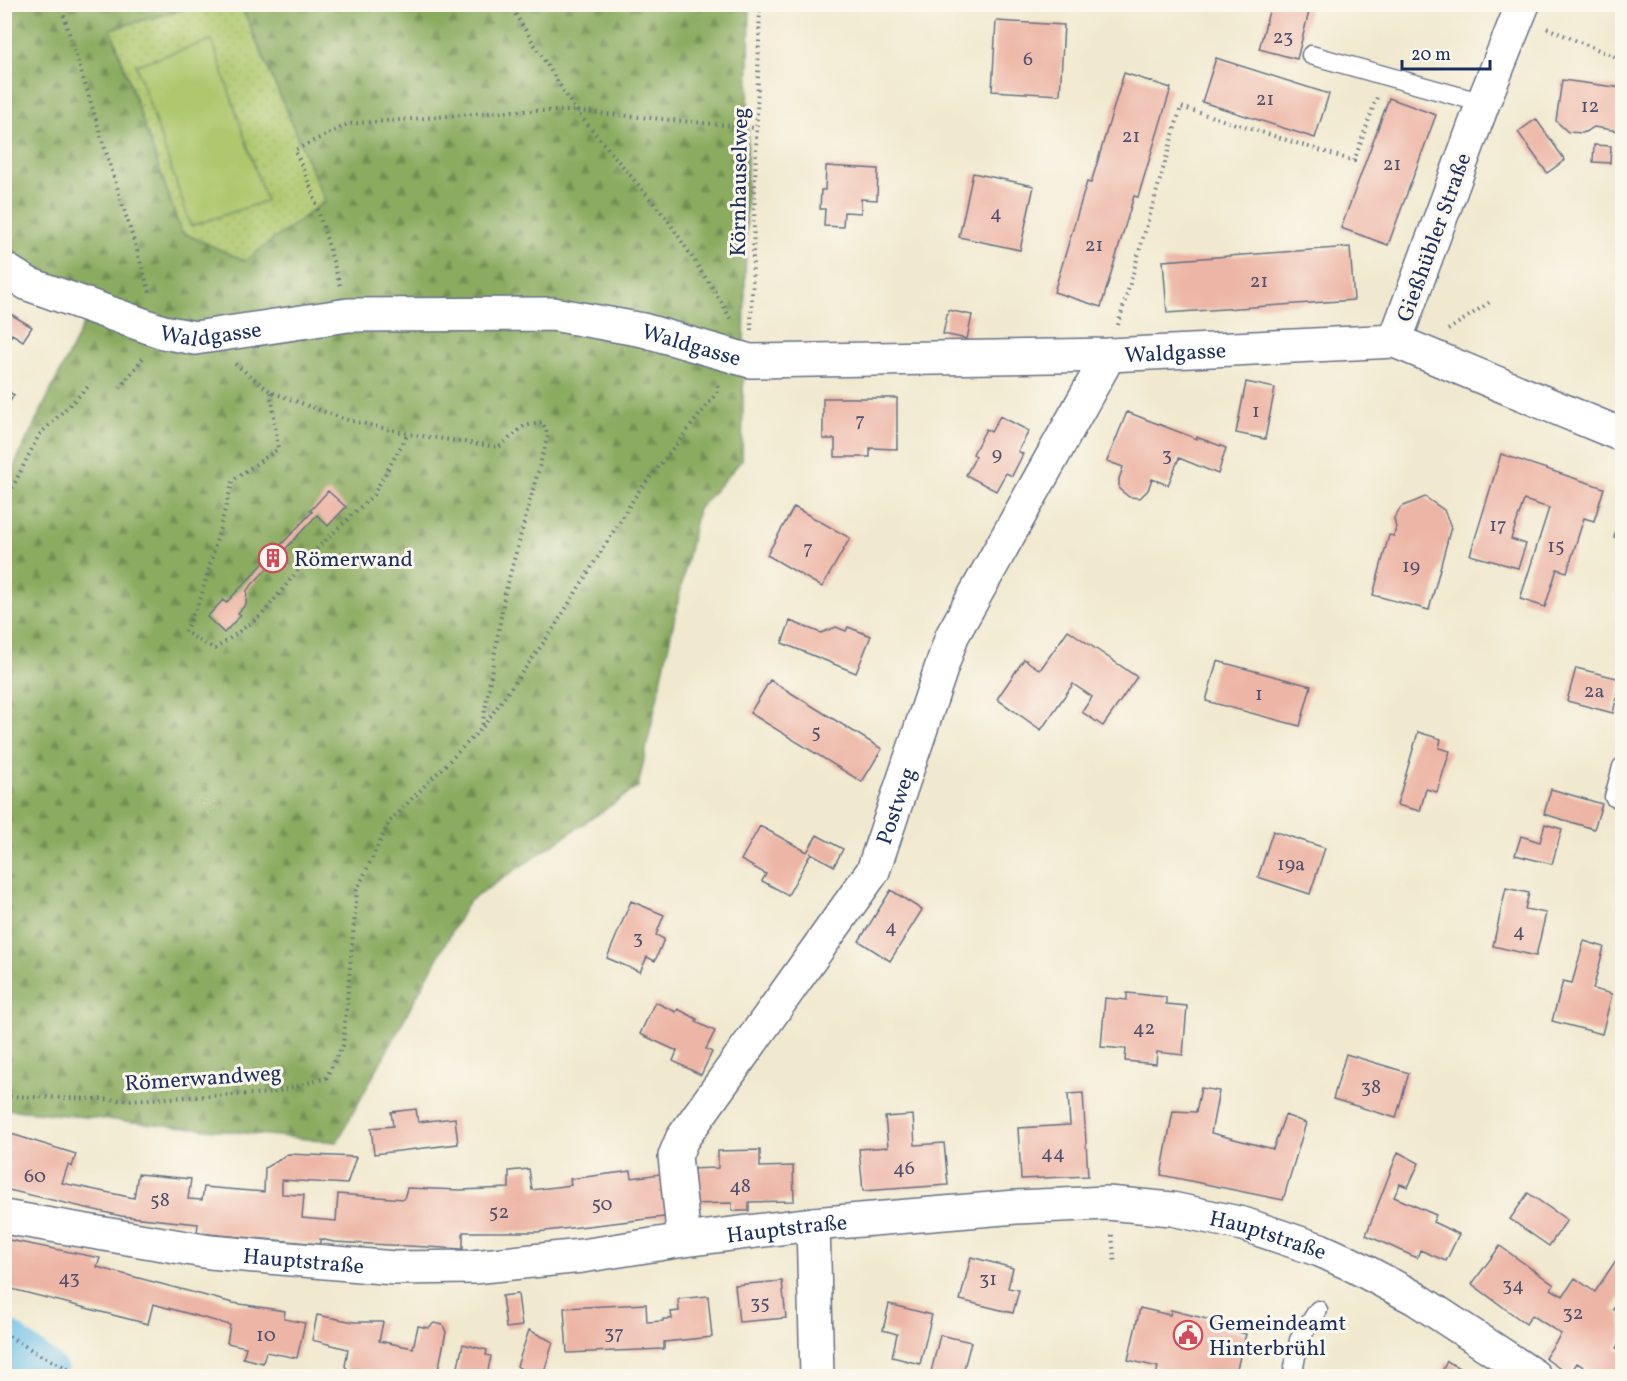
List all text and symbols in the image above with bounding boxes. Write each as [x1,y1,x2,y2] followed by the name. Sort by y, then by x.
[1273,24,1293,52] house number: 23
[1402,33,1490,71] scale bar
[1411,43,1451,68] text: 20 m
[1023,46,1033,74] house number: 6
[1256,86,1274,114] house number: 21
[1581,93,1599,121] house number: 12
[724,107,757,257] street label: Körnhauselweg
[1122,123,1140,151] house number: 21
[1390,149,1480,327] street label: Gießhübler Straße
[1383,151,1401,179] house number: 21
[990,200,1002,228] house number: 4
[1085,232,1103,260] house number: 21
[1250,268,1268,296] house number: 21
[157,315,264,356] street label: Waldgasse
[638,317,744,376] street label: Waldgasse
[1124,336,1227,372] street label: Waldgasse
[1252,398,1260,426] house number: 1
[855,407,865,435] house number: 7
[992,441,1002,469] house number: 9
[1162,442,1172,470] house number: 3
[1489,512,1507,540] house number: 17
[1547,533,1565,561] house number: 15
[803,535,813,563] house number: 7
[257,542,289,574] building icon: Römerwand
[294,545,413,576] place label: Römerwand
[1402,553,1420,581] house number: 19
[1584,678,1604,706] house number: 2a
[1255,681,1263,709] house number: 1
[811,719,821,747] house number: 5
[870,764,925,849] street label: Postweg
[1277,851,1305,879] house number: 19a
[885,914,897,942] house number: 4
[1513,918,1525,946] house number: 4
[633,925,643,953] house number: 3
[1133,1015,1155,1043] house number: 42
[124,1059,283,1100] street label: Römerwandweg
[1361,1074,1381,1102] house number: 38
[1041,1140,1065,1168] house number: 44
[893,1155,915,1183] house number: 46
[24,1163,46,1191] house number: 60
[729,1173,751,1201] house number: 48
[150,1187,170,1215] house number: 58
[591,1191,613,1219] house number: 50
[489,1199,509,1227] house number: 52
[1206,1204,1331,1269] street label: Hauptstraße
[725,1208,849,1253] street label: Hauptstraße
[242,1242,365,1283] street label: Hauptstraße
[58,1265,80,1293] house number: 43
[979,1266,997,1294] house number: 31
[1502,1272,1524,1300] house number: 34
[750,1290,770,1318] house number: 35
[1563,1300,1584,1328] house number: 32
[1209,1309,1346,1365] place label: Gemeindeamt Hinterbrühl
[1172,1319,1204,1351] public building icon: Gemeindeamt Hinterbrühl
[604,1320,624,1348] house number: 37
[256,1322,276,1350] house number: 10

